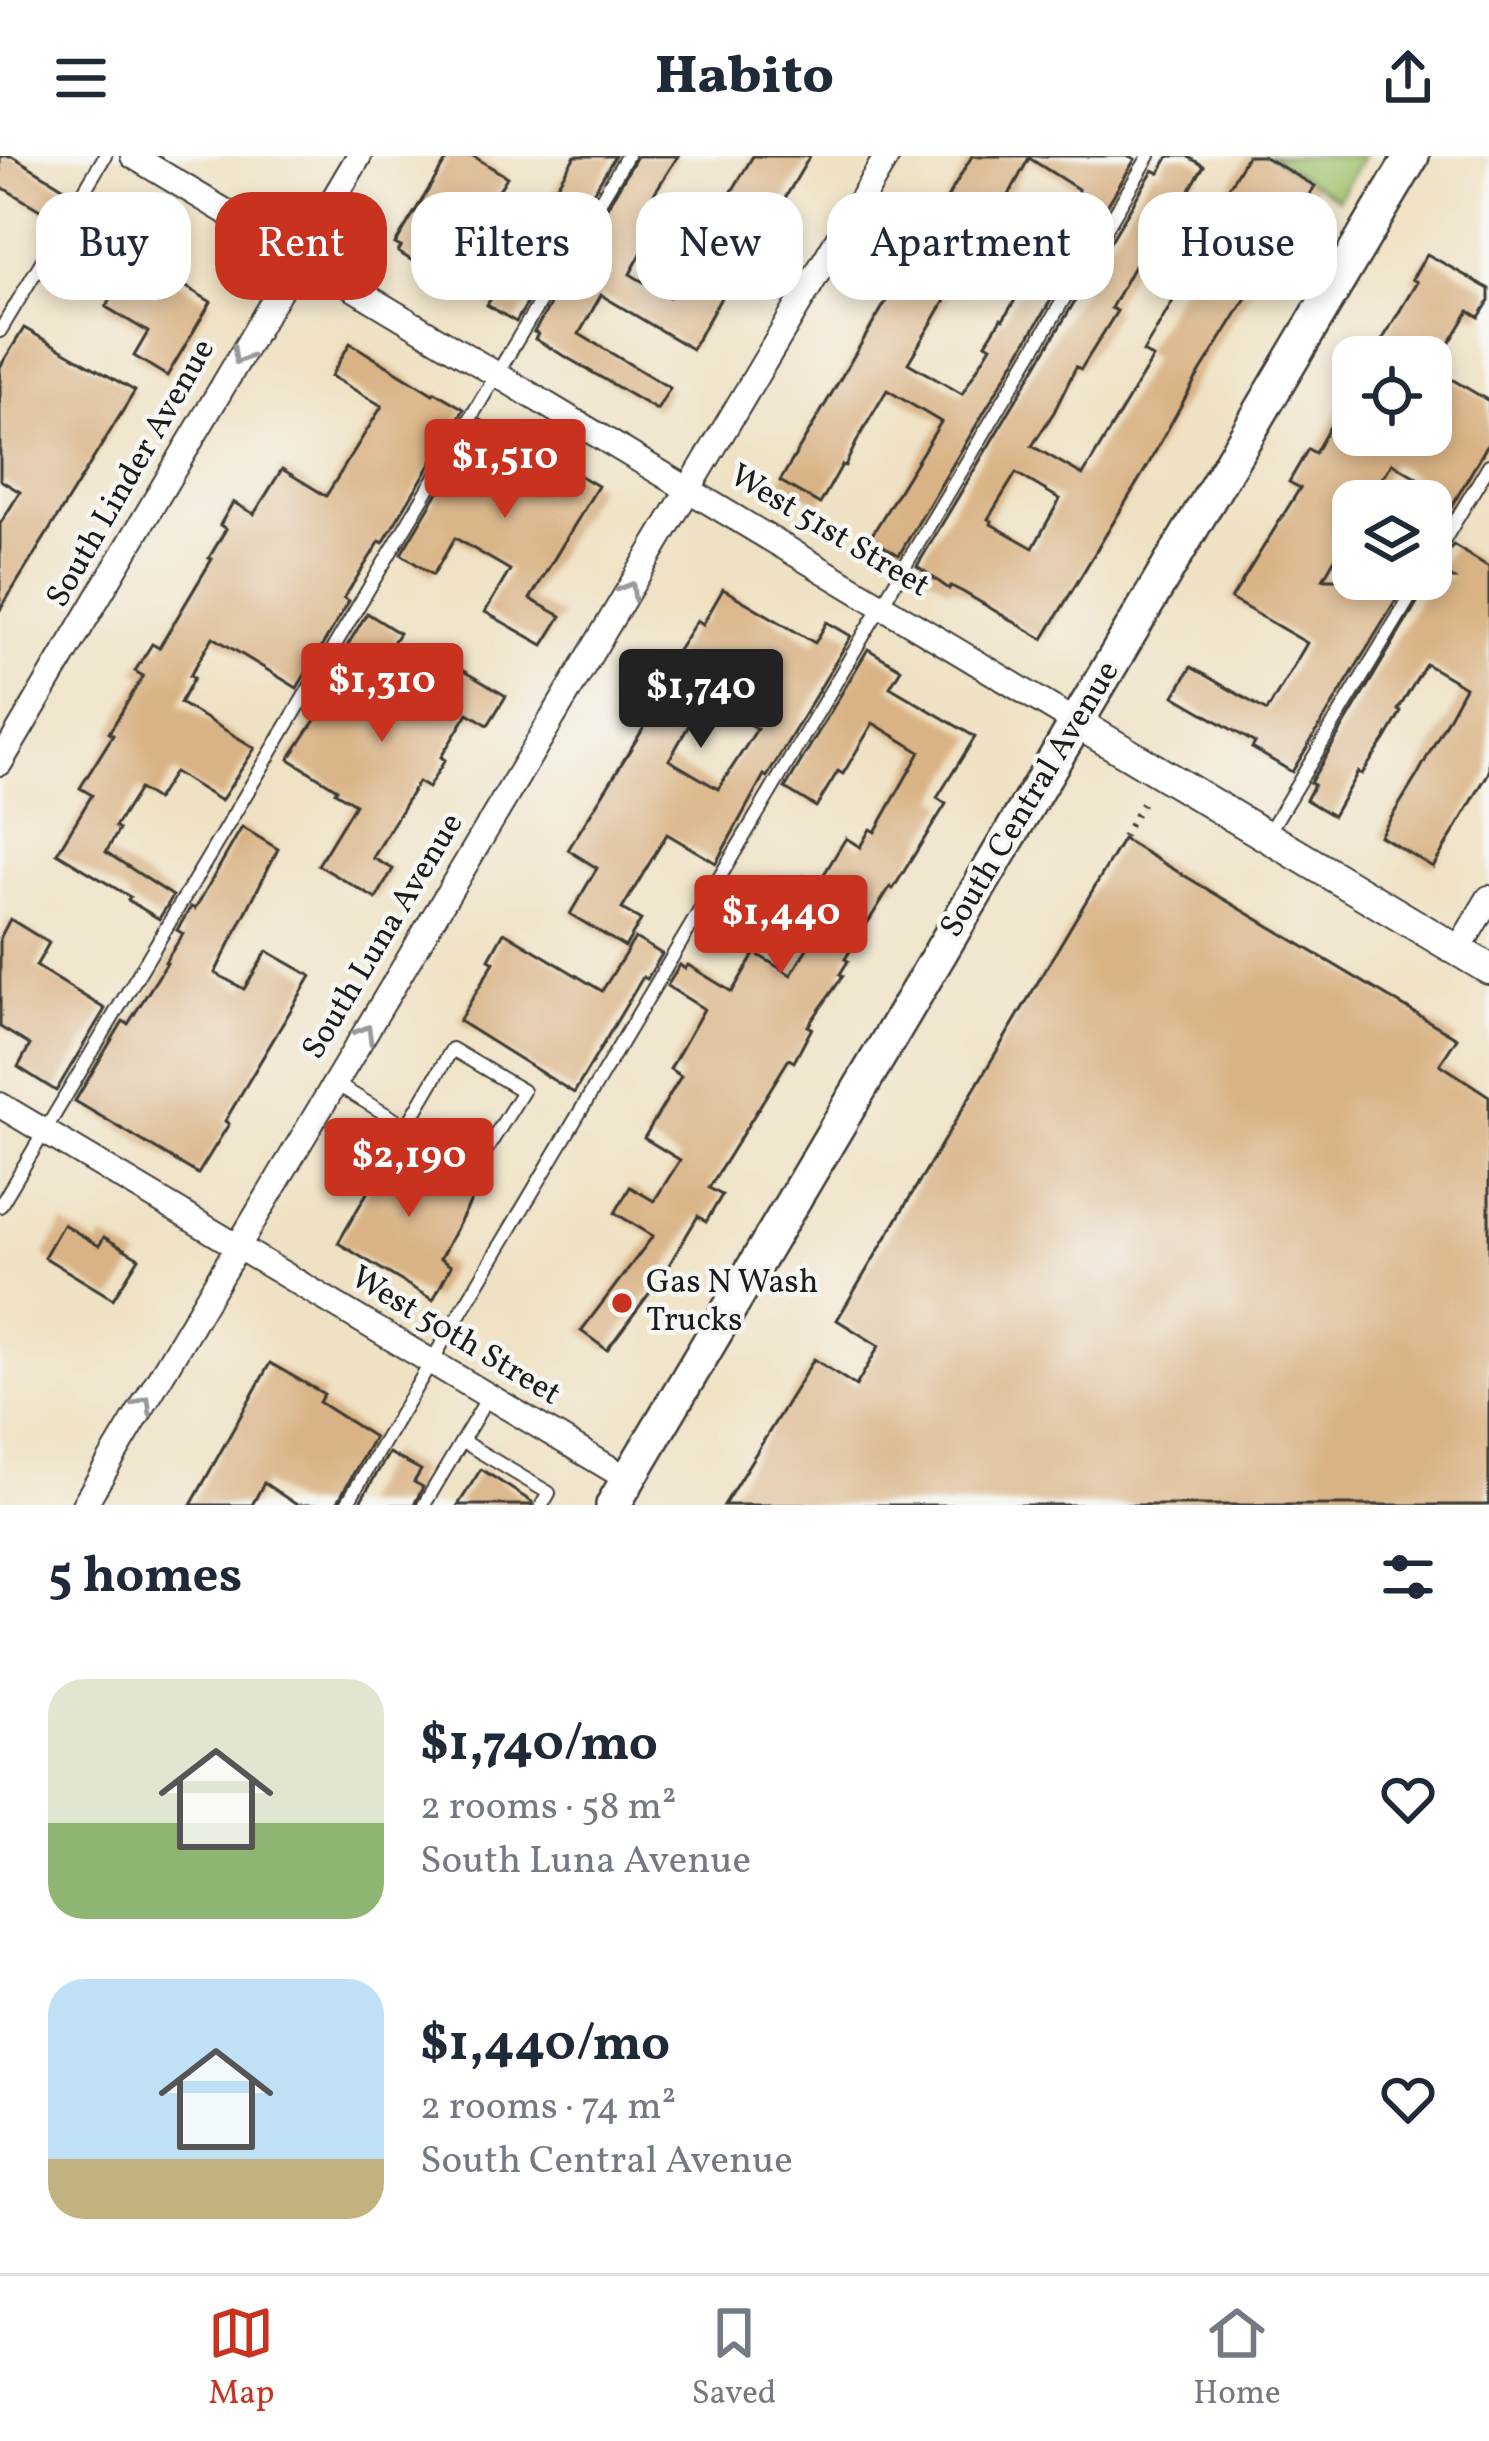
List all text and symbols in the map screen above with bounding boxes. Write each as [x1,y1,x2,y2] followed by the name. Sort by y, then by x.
[655,41,834,116] text: Habito
[48,45,114,111] icon: menu
[1375,45,1441,111] icon: share
[36,192,191,300] chip: Buy
[215,192,387,300] chip: Rent
[411,192,612,300] chip: Filters
[636,192,803,300] chip: New
[827,192,1114,300] chip: Apartment
[1138,192,1337,300] chip: House
[36,331,228,617] street label: South Linder Avenue
[1332,336,1452,600] map controls
[1332,336,1452,456] button: locate
[231,344,254,365] one-way arrow
[407,419,603,521] pin: $1,510
[452,431,558,485] text: $1,510
[720,454,938,610] street label: West 51st Street
[1332,480,1452,600] button: layers
[615,581,637,603] one-way arrow
[284,643,480,745] pin: $1,310
[603,649,799,751] pin: $1,740
[930,653,1132,947] street label: South Central Avenue
[328,655,436,709] text: $1,310
[646,661,756,715] text: $1,740
[292,805,476,1069] street label: South Luna Avenue
[683,875,879,977] pin: $1,440
[721,887,841,941] text: $1,440
[351,1024,373,1046] one-way arrow
[311,1118,507,1220] pin: $2,190
[352,1130,466,1184] text: $2,190
[341,1256,569,1418] street label: West 50th Street
[646,1261,818,1345] place label: Gas N Wash Trucks
[609,1290,635,1316] marker: Gas N Wash Trucks
[130,1396,152,1417] one-way arrow
[48,1542,242,1613] text: 5 homes
[1375,1544,1441,1610] icon: filters
[420,1710,658,1781] text: $1,740/mo
[144,1727,288,1871] icon: home
[1375,1766,1441,1832] icon: heart
[420,1781,676,1835] text: 2 rooms · 58 m²
[420,1835,751,1889] text: South Luna Avenue
[420,2010,670,2081] text: $1,440/mo
[144,2027,288,2171] icon: home
[1375,2066,1441,2132] icon: heart
[420,2081,676,2135] text: 2 rooms · 74 m²
[420,2135,793,2189] text: South Central Avenue
[208,2300,275,2418] tab: Map
[691,2300,776,2418] tab: Saved
[1193,2300,1281,2418] tab: Home

